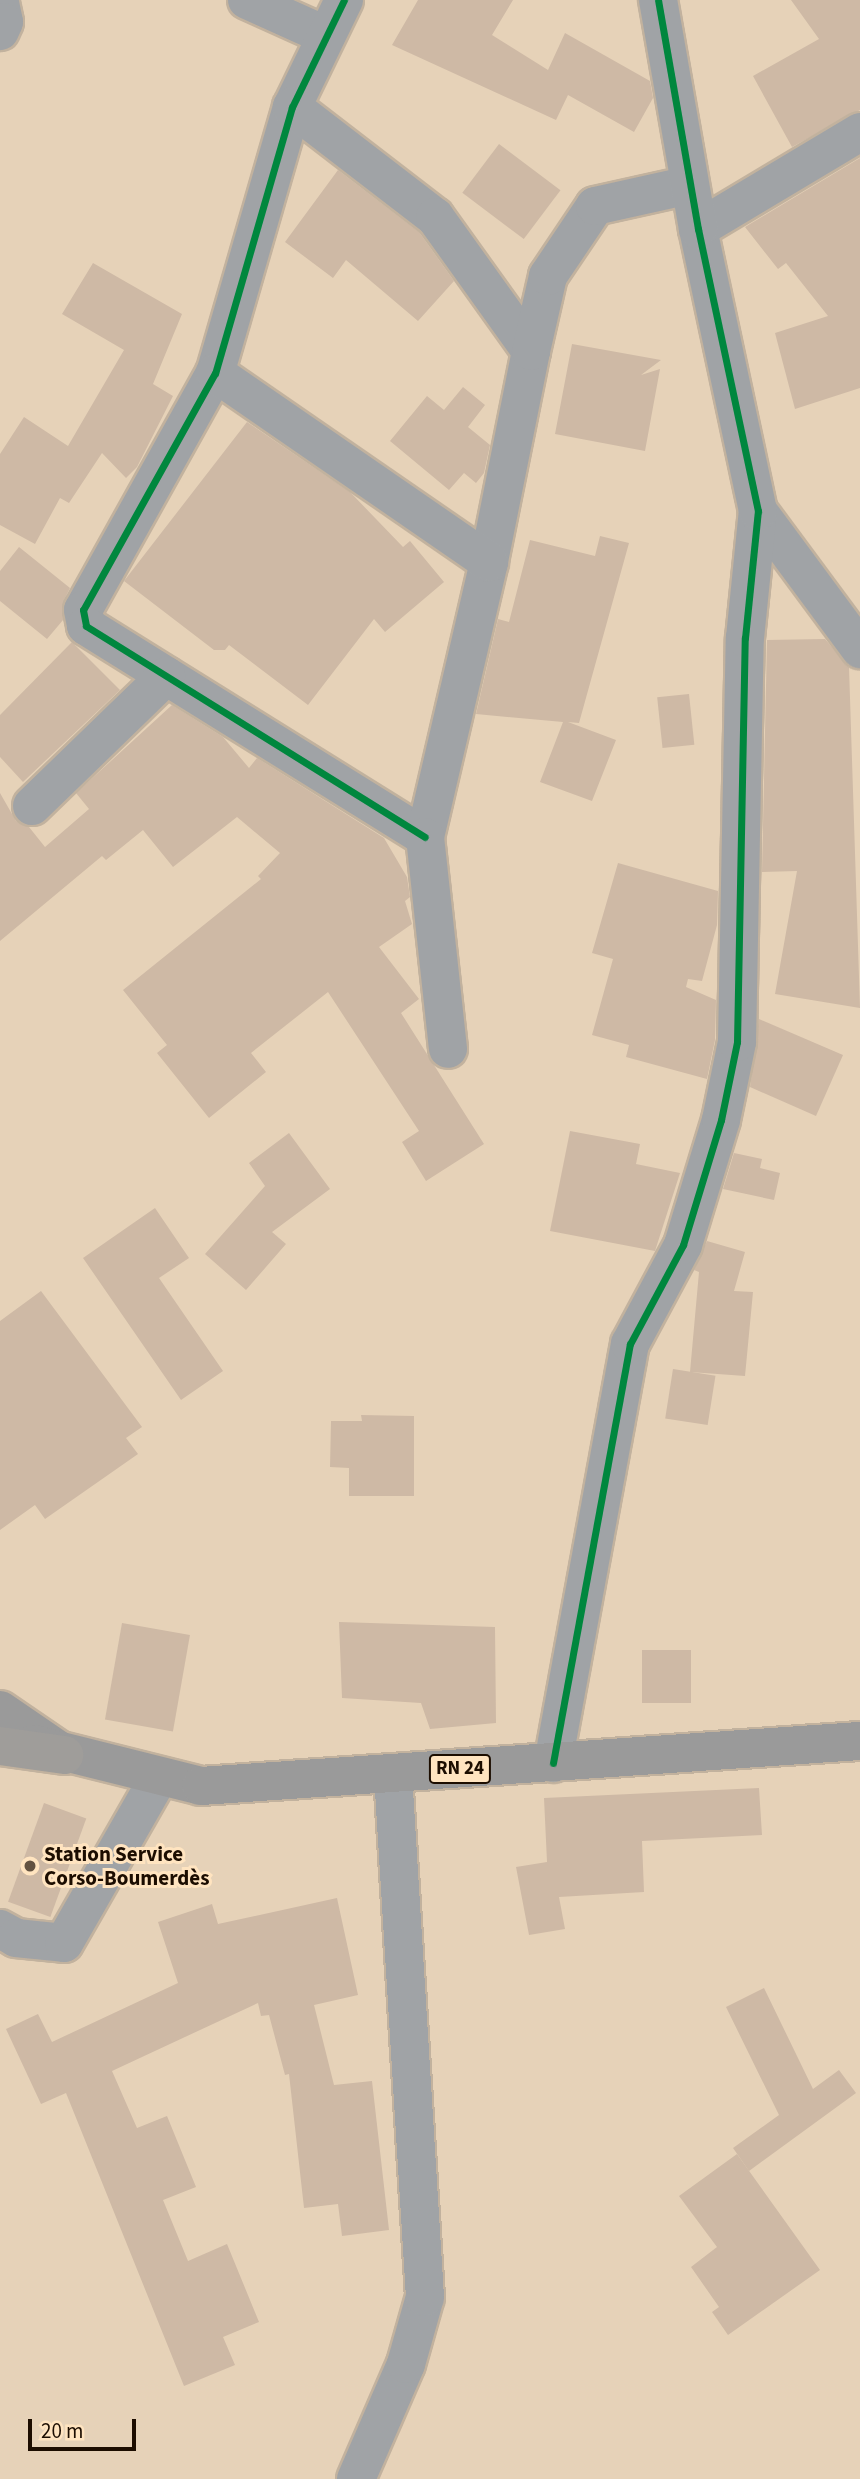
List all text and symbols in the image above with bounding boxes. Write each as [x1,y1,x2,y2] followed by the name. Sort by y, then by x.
[428,1754,491,1784] road number: RN 24
[44,1841,210,1891] place label: Station Service Corso-Boumerdès
[22,1858,38,1874] marker: Station Service Corso-Boumerdès
[32,2406,140,2450] scale bar
[41,2416,83,2446] text: 20 m

